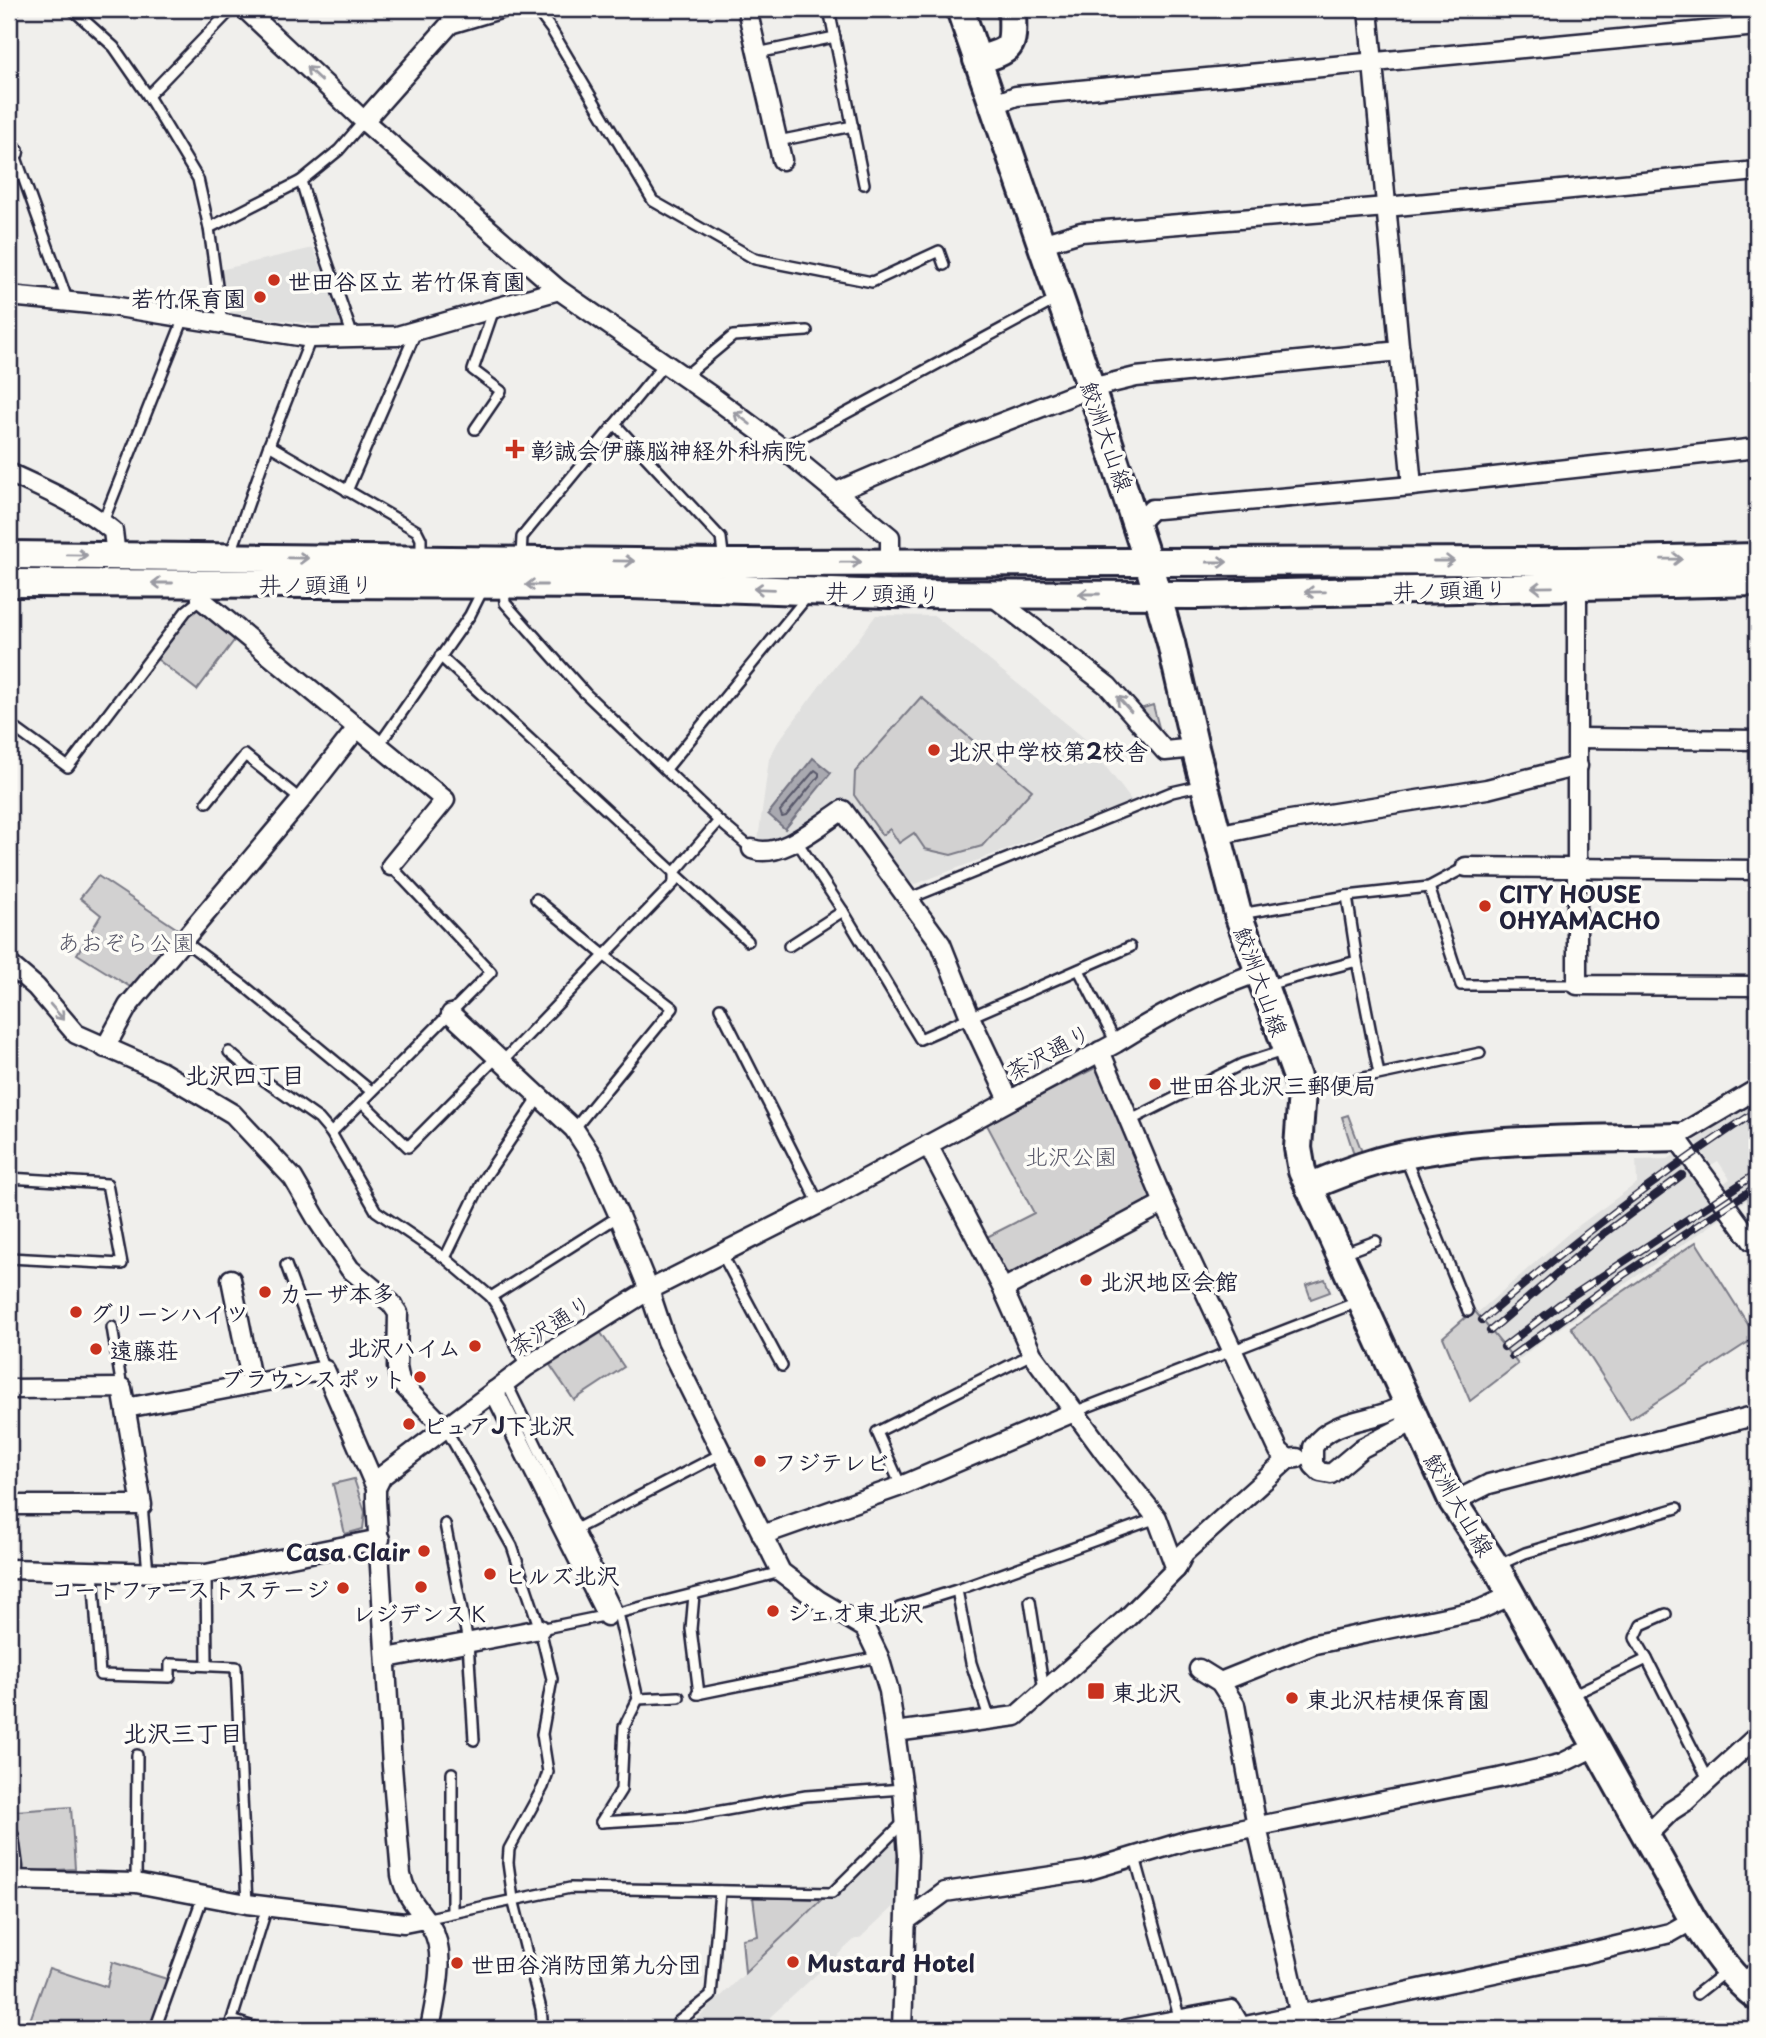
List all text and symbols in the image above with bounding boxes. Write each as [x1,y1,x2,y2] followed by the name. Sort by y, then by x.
[306,66,323,83] one-way arrow
[288,263,525,298] place label: 世田谷区立 若竹保育園
[266,272,282,288] marker: 世田谷区立 若竹保育園
[131,280,246,315] place label: 若竹保育園
[252,289,268,305] marker: 若竹保育園
[1073,376,1143,496] street label: 鮫洲大山線
[733,411,752,426] one-way arrow
[531,432,807,467] place label: 彰誠会伊藤脳神経外科病院
[505,439,525,459] marker: 彰誠会伊藤脳神経外科病院
[65,549,88,562] one-way arrow
[286,552,309,565] one-way arrow
[1660,552,1683,566] one-way arrow
[1432,554,1455,568] one-way arrow
[612,555,635,568] one-way arrow
[839,555,862,569] one-way arrow
[1205,555,1228,569] one-way arrow
[259,566,374,601] street label: 井ノ頭通り
[1392,570,1508,608] street label: 井ノ頭通り
[825,573,941,611] street label: 井ノ頭通り
[150,576,173,590] one-way arrow
[525,578,548,592] one-way arrow
[1531,580,1554,593] one-way arrow
[752,582,775,596] one-way arrow
[1303,586,1326,599] one-way arrow
[1078,587,1101,601] one-way arrow
[1115,696,1132,713] one-way arrow
[948,733,1148,768] place label: 北沢中学校第2校舎
[926,742,942,758] marker: 北沢中学校第2校舎
[1499,876,1661,937] place label: CITY HOUSE OHYAMACHO
[1477,898,1493,914] marker: CITY HOUSE OHYAMACHO
[1226,921,1298,1041] street label: 鮫洲大山線
[57,924,195,959] park label: あおぞら公園
[49,1003,65,1021] one-way arrow
[999,1014,1097,1088] street label: 茶沢通り
[185,1056,305,1092] district label: 北沢四丁目
[1169,1067,1376,1102] place label: 世田谷北沢三郵便局
[1147,1076,1163,1092] marker: 世田谷北沢三郵便局
[1025,1138,1117,1173] park label: 北沢公園
[1100,1263,1238,1298] place label: 北沢地区会館
[1078,1272,1094,1288] marker: 北沢地区会館
[279,1275,395,1310] place label: カーザ本多
[257,1284,273,1300] marker: カーザ本多
[502,1285,598,1363] street label: 茶沢通り
[90,1295,249,1330] place label: グリーンハイツ
[68,1304,84,1320] marker: グリーンハイツ
[347,1329,461,1364] place label: 北沢ハイム
[110,1332,179,1367] place label: 遠藤荘
[467,1338,483,1354] marker: 北沢ハイム
[88,1341,104,1357] marker: 遠藤荘
[221,1360,406,1395] place label: ブラウンスポット
[412,1369,428,1385] marker: ブラウンスポット
[423,1407,574,1442] place label: ピュアJ下北沢
[401,1416,417,1432] marker: ピュアJ下北沢
[774,1444,889,1479] place label: フジテレビ
[1416,1445,1504,1563] street label: 鮫洲大山線
[752,1453,768,1469] marker: フジテレビ
[286,1534,410,1569] place label: Casa Clair
[416,1543,432,1559] marker: Casa Clair
[504,1557,619,1592] place label: ヒルズ北沢
[482,1566,498,1582] marker: ヒルズ北沢
[51,1571,329,1606] place label: コートファーストステージ
[413,1579,429,1595] marker: レジデンスＫ
[335,1580,351,1596] marker: コートファーストステージ
[787,1594,923,1629] place label: ジェオ東北沢
[352,1595,490,1630] place label: レジデンスＫ
[765,1603,781,1619] marker: ジェオ東北沢
[1112,1674,1181,1709] place label: 東北沢
[1086,1681,1106,1701] marker: 東北沢
[1306,1681,1490,1716] place label: 東北沢桔梗保育園
[1284,1690,1300,1706] marker: 東北沢桔梗保育園
[123,1714,243,1750] district label: 北沢三丁目
[807,1945,975,1980] place label: Mustard Hotel
[471,1946,701,1981] place label: 世田谷消防団第九分団
[785,1954,801,1970] marker: Mustard Hotel
[449,1955,465,1971] marker: 世田谷消防団第九分団

